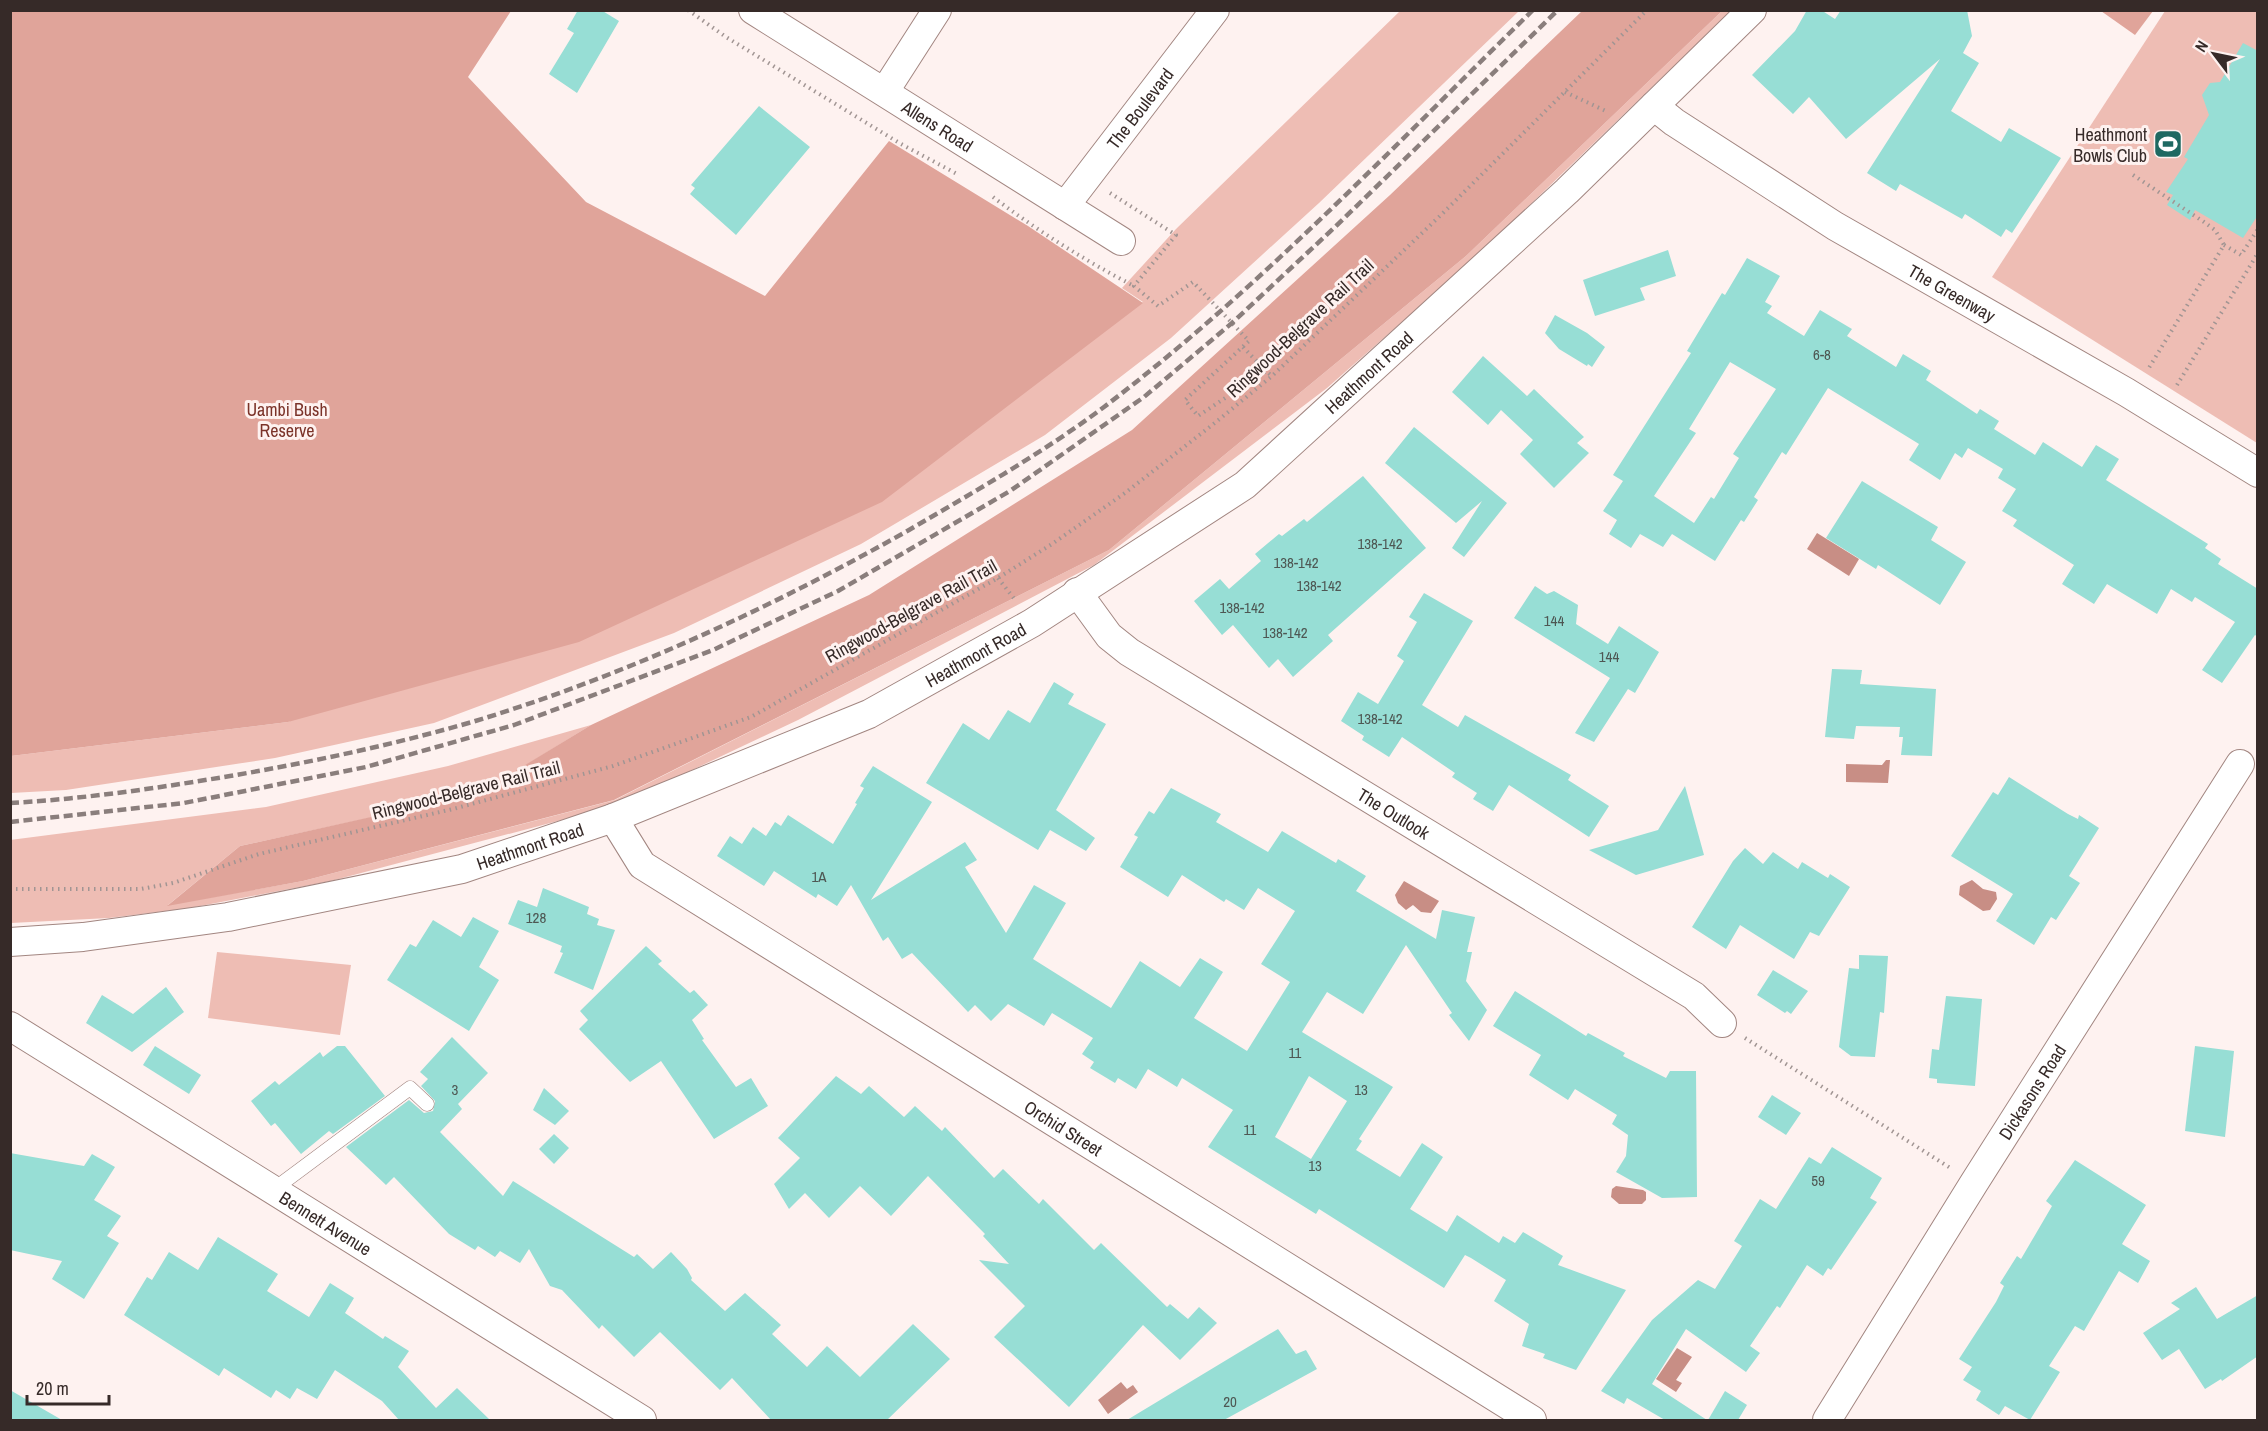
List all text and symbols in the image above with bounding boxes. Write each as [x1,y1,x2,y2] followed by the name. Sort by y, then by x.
[2184,24,2244,84] north arrow
[2189,36,2213,56] text: N
[1101,63,1179,154] street label: The Boulevard
[896,94,978,158] street label: Allens Road
[2073,122,2147,168] place label: Heathmont Bowls Club
[2152,128,2184,160] sports icon: Heathmont Bowls Club
[1221,253,1379,403] street label: Ringwood-Belgrave Rail Trail
[1904,258,2001,328] street label: The Greenway
[1319,325,1418,419] street label: Heathmont Road
[1813,344,1831,365] house number: 6-8
[246,397,328,443] park label: Uambi Bush Reserve
[1357,533,1403,554] house number: 138-142
[1273,552,1319,573] house number: 138-142
[821,553,1001,669] street label: Ringwood-Belgrave Rail Trail
[1296,575,1342,596] house number: 138-142
[1219,597,1265,618] house number: 138-142
[1544,610,1564,631] house number: 144
[921,616,1030,693] street label: Heathmont Road
[1262,622,1308,643] house number: 138-142
[1599,646,1619,667] house number: 144
[1357,708,1403,729] house number: 138-142
[369,755,563,825] street label: Ringwood-Belgrave Rail Trail
[1353,782,1435,845] street label: The Outlook
[473,816,587,876] street label: Heathmont Road
[811,866,827,887] house number: 1A
[526,907,546,928] house number: 128
[1992,1039,2072,1144] street label: Dickasons Road
[1289,1042,1302,1063] house number: 11
[452,1079,459,1100] house number: 3
[1354,1079,1368,1100] house number: 13
[1020,1094,1107,1162] street label: Orchid Street
[1244,1119,1257,1140] house number: 11
[1308,1155,1322,1176] house number: 13
[1811,1170,1825,1191] house number: 59
[275,1185,376,1261] street label: Bennett Avenue
[27,1368,110,1406] scale bar
[36,1376,69,1401] text: 20 m
[1223,1391,1237,1412] house number: 20

